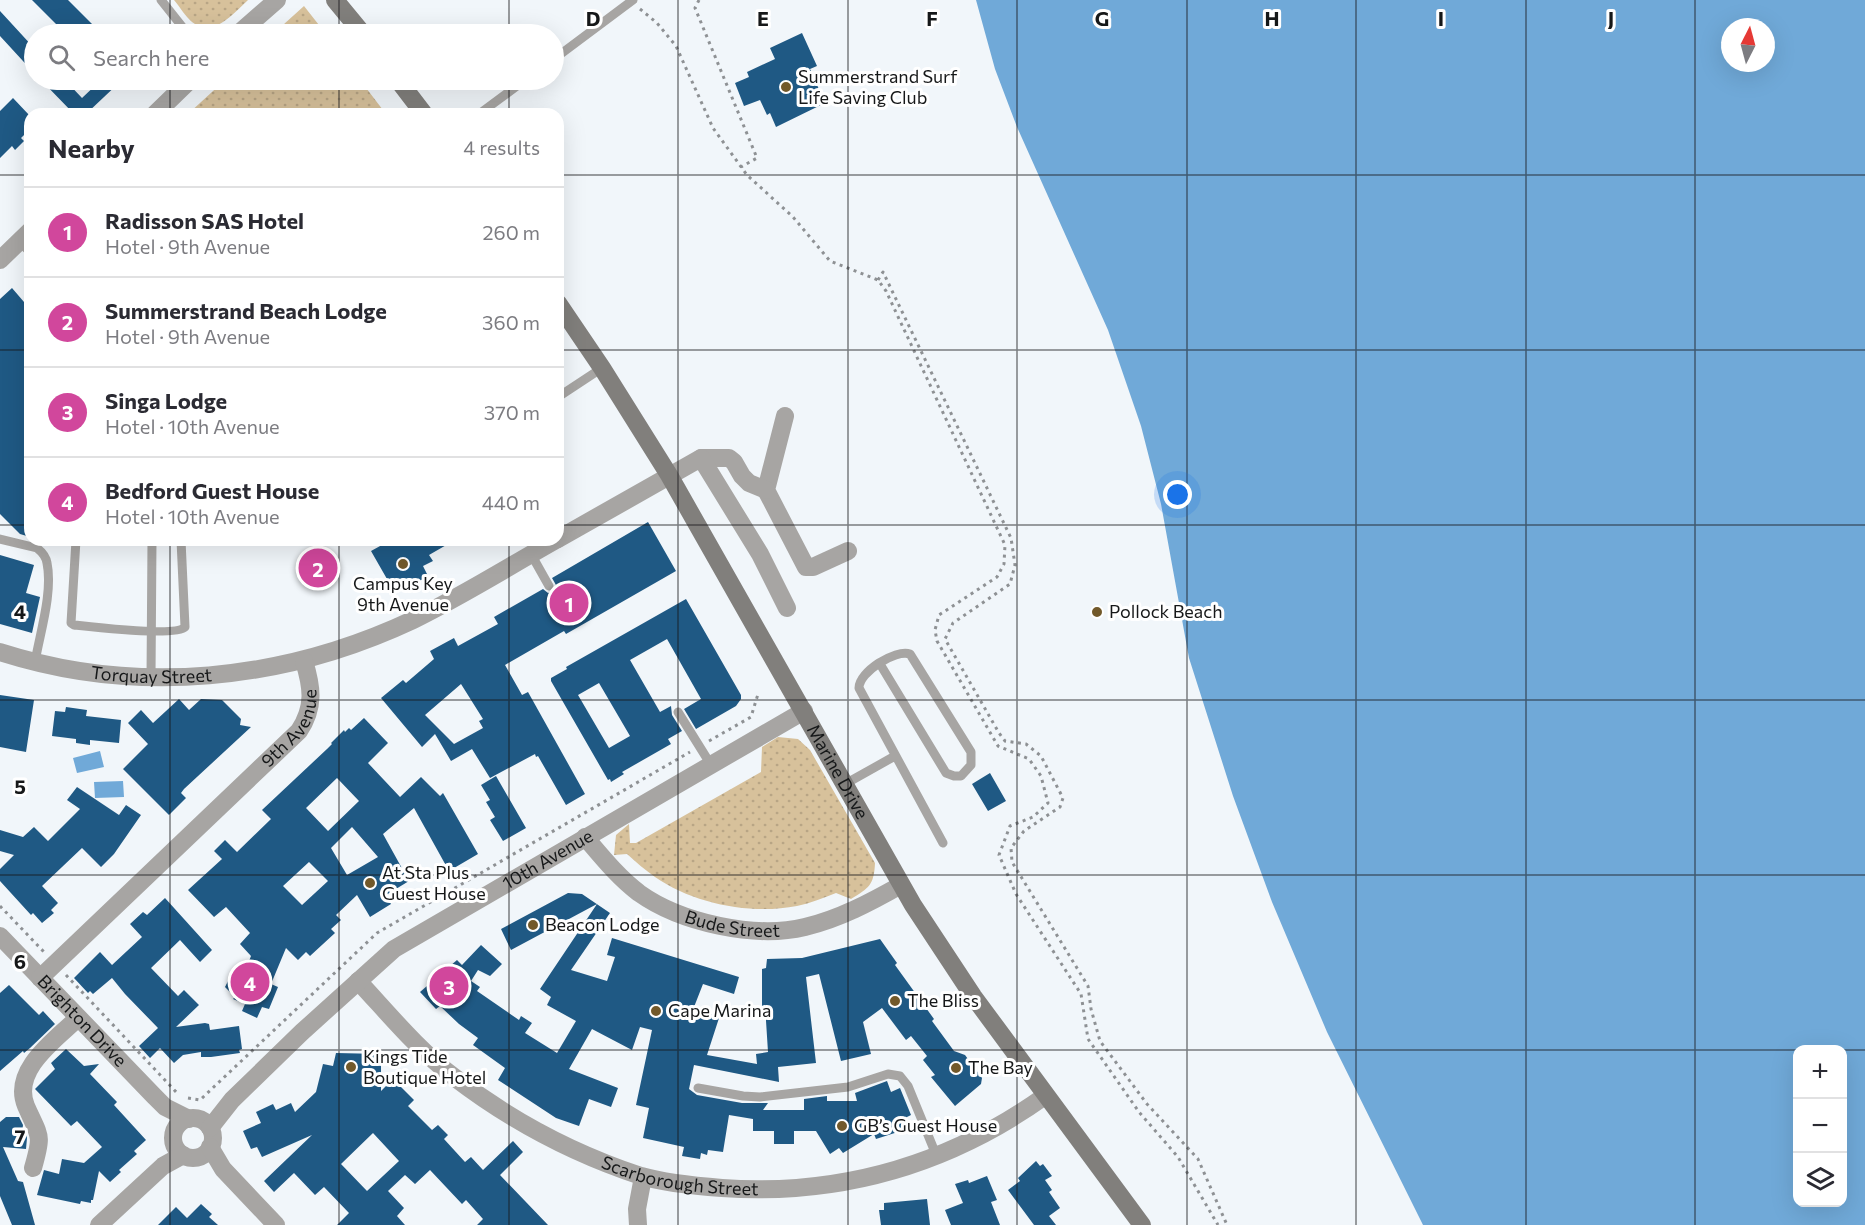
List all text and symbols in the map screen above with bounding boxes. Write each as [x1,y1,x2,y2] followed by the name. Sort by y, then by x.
[586,6,600,30] text: D
[757,6,769,30] text: E
[926,6,938,30] text: F
[1095,6,1109,30] text: G
[1265,6,1280,30] text: H
[1438,6,1444,30] text: I
[1608,6,1614,30] text: J
[1721,18,1775,72] north arrow
[24,24,564,90] search box
[45,41,78,74] icon: search
[93,44,209,71] text: Search here
[798,65,958,108] place label: Summerstrand Surf Life Saving Club
[779,80,793,94] marker: Summerstrand Surf Life Saving Club
[48,132,135,163] text: Nearby
[463,135,540,159] text: 4 results
[105,207,304,234] text: Radisson SAS Hotel
[63,220,72,244] text: 1
[482,220,540,244] text: 260 m
[105,234,270,258] text: Hotel · 9th Avenue
[105,297,387,324] text: Summerstrand Beach Lodge
[62,310,73,334] text: 2
[482,310,540,334] text: 360 m
[105,324,270,348] text: Hotel · 9th Avenue
[105,387,227,414] text: Singa Lodge
[62,400,73,424] text: 3
[484,400,540,424] text: 370 m
[105,414,280,438] text: Hotel · 10th Avenue
[105,477,319,504] text: Bedford Guest House
[1163,480,1192,509] your location
[61,490,74,514] text: 4
[482,490,540,514] text: 440 m
[105,504,280,528] text: Hotel · 10th Avenue
[298,546,338,590] pin: 2
[396,557,410,571] marker: Campus Key 9th Avenue
[353,572,453,615] place label: Campus Key 9th Avenue
[550,580,588,626] pin: 1
[14,599,26,623] text: 4
[1109,600,1223,622] place label: Pollock Beach
[1090,605,1104,619] marker: Pollock Beach
[90,661,213,687] street label: Torquay Street
[256,689,321,771] street label: 9th Avenue
[803,720,874,822] street label: Marine Drive
[14,774,26,798] text: 5
[498,824,596,894] street label: 10th Avenue
[382,861,486,904] place label: At Sta Plus Guest House
[363,876,377,890] marker: At Sta Plus Guest House
[682,905,780,941] street label: Bude Street
[545,913,659,935] place label: Beacon Lodge
[526,918,540,932] marker: Beacon Lodge
[14,949,26,973] text: 6
[230,960,270,1004] pin: 4
[430,964,468,1008] pin: 3
[33,970,132,1071] street label: Brighton Drive
[907,989,979,1011] place label: The Bliss
[888,994,902,1008] marker: The Bliss
[668,999,771,1021] place label: Cape Marina
[649,1004,663,1018] marker: Cape Marina
[363,1045,486,1088] place label: Kings Tide Boutique Hotel
[1793,1045,1847,1207] map controls
[1793,1045,1847,1099] button: +
[968,1056,1033,1078] place label: The Bay
[344,1060,358,1074] marker: Kings Tide Boutique Hotel
[949,1061,963,1075] marker: The Bay
[1793,1099,1847,1153] button: −
[854,1114,997,1136] place label: GB’s Guest House
[835,1119,849,1133] marker: GB’s Guest House
[15,1124,26,1148] text: 7
[598,1151,758,1199] street label: Scarborough Street
[1793,1153,1847,1207] button: layers

